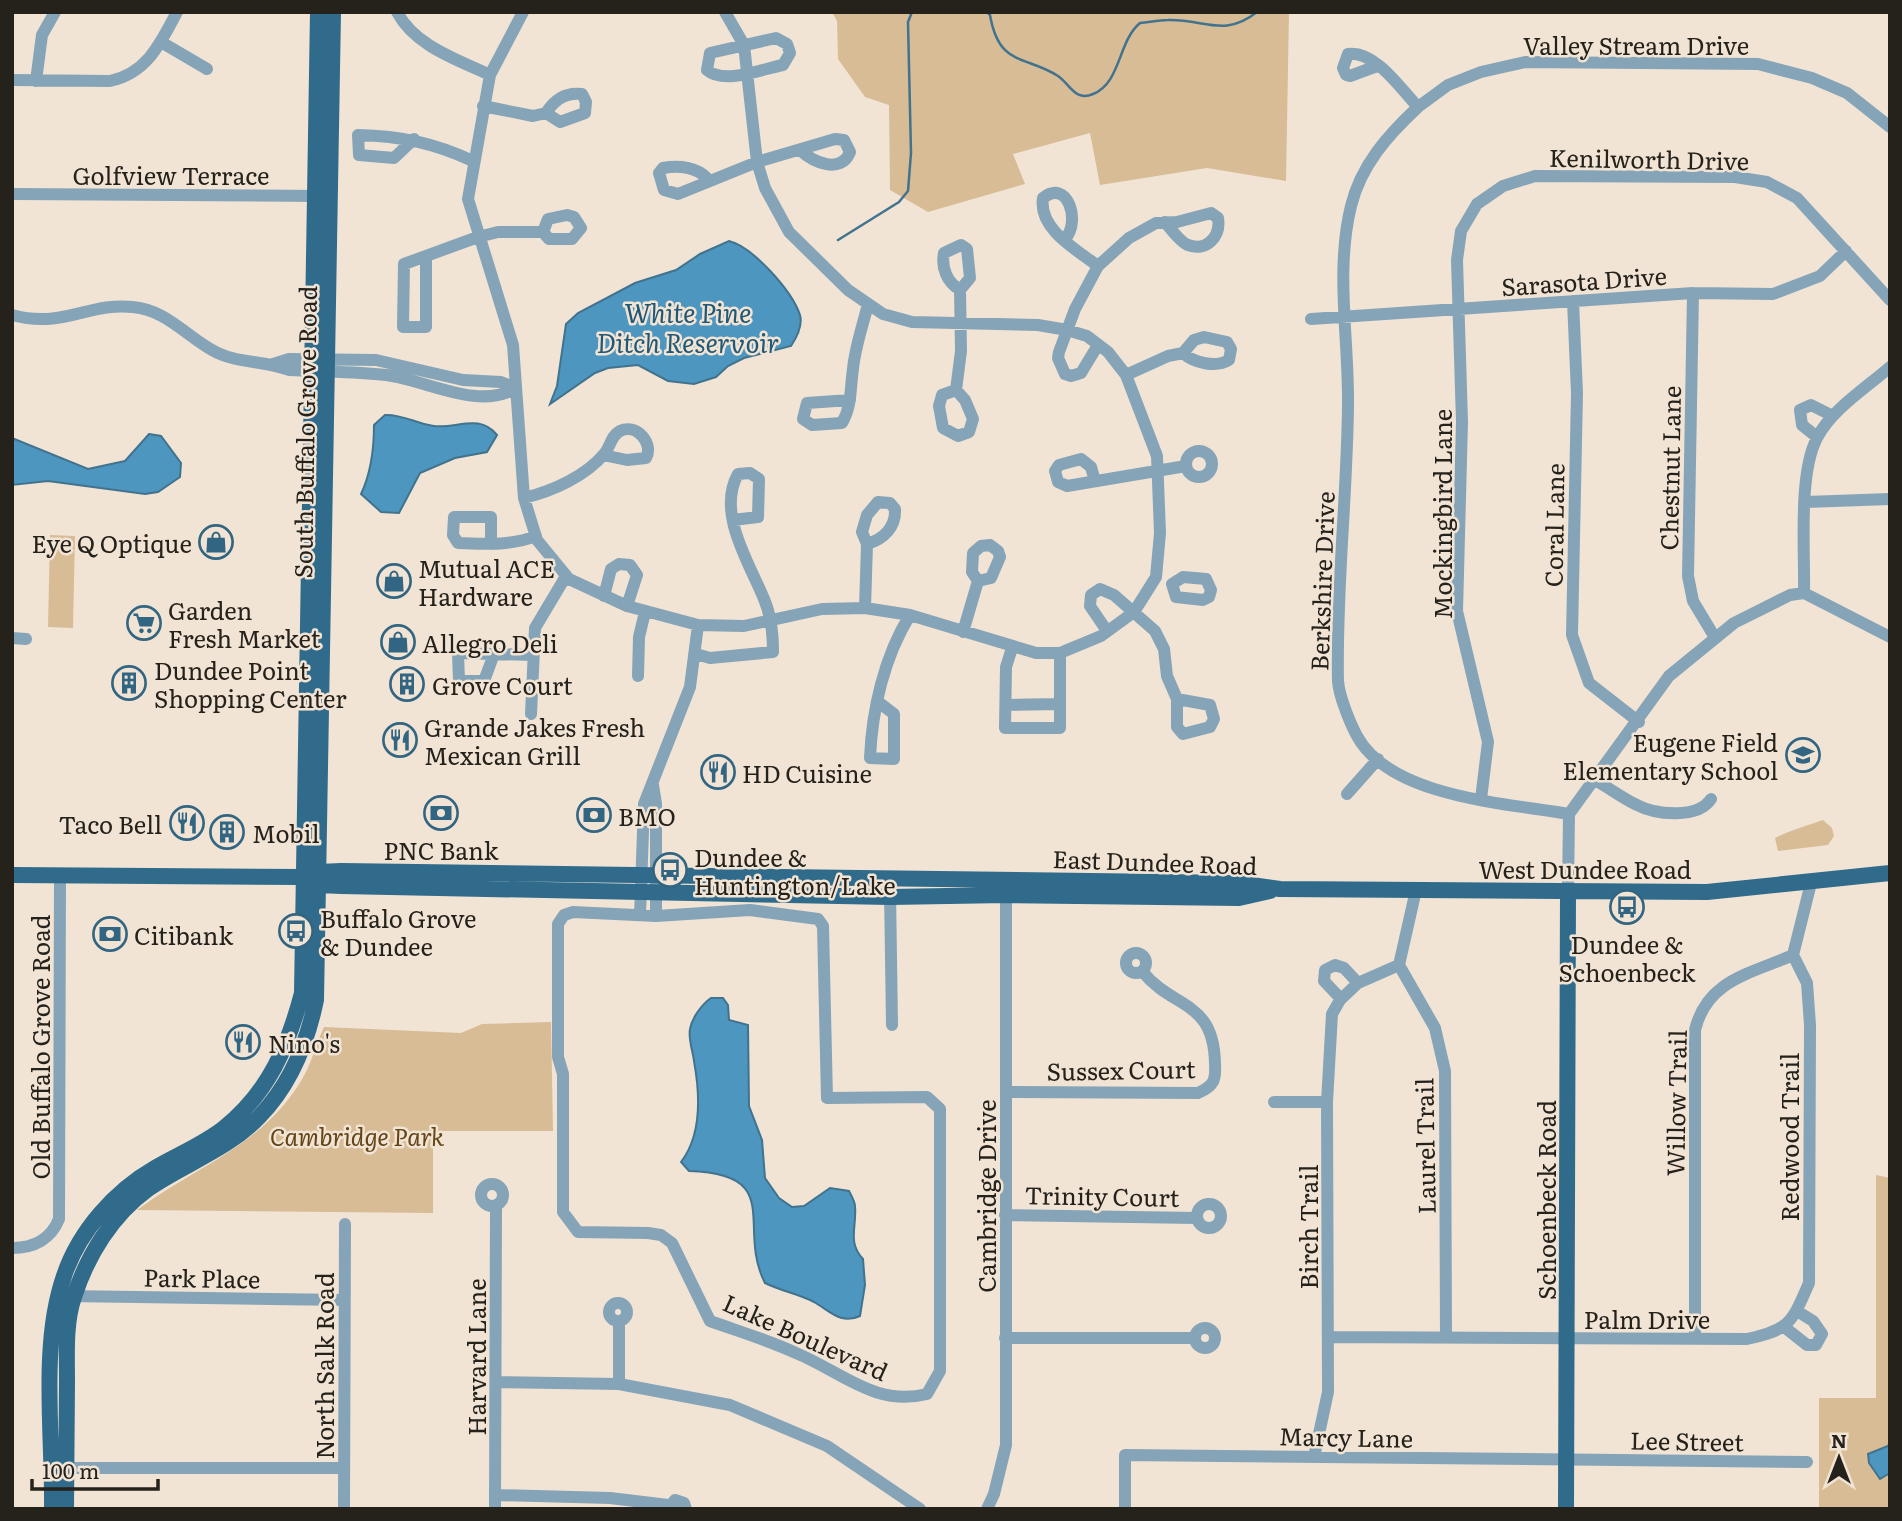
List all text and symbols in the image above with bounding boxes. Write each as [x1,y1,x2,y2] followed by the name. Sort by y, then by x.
[1523,27,1749,62] street label: Valley Stream Drive
[1549,139,1749,177] street label: Kenilworth Drive
[73,157,269,192] street label: Golfview Terrace
[1500,257,1668,303] street label: Sarasota Drive
[284,285,324,579] street label: South Buffalo Grove Road
[597,292,779,361] water label: White Pine Ditch Reservoir
[1650,385,1688,551] street label: Chestnut Lane
[1424,409,1459,619] street label: Mockingbird Lane
[1534,463,1572,587] street label: Coral Lane
[1300,491,1342,671] street label: Berkshire Drive
[197,523,235,561] shop icon: Eye Q Optique
[32,525,192,560] place label: Eye Q Optique
[418,550,555,613] place label: Mutual ACE Hardware
[375,562,413,600] shop icon: Mutual ACE Hardware
[168,592,321,655] place label: Garden Fresh Market
[125,604,163,642] supermarket icon: Garden Fresh Market
[379,623,417,661] shop icon: Allegro Deli
[422,625,558,660] place label: Allegro Deli
[154,652,347,715] place label: Dundee Point Shopping Center
[110,664,148,702] building icon: Dundee Point Shopping Center
[388,665,426,703] building icon: Grove Court
[432,667,573,702] place label: Grove Court
[424,709,645,772] place label: Grande Jakes Fresh Mexican Grill
[381,721,419,759] restaurant icon: Grande Jakes Fresh Mexican Grill
[1562,724,1778,787] place label: Eugene Field Elementary School
[1784,736,1822,774] school or university icon: Eugene Field Elementary School
[699,753,737,791] restaurant icon: HD Cuisine
[742,755,872,790] place label: HD Cuisine
[422,794,460,832] bank icon: PNC Bank
[575,796,613,834] bank icon: BMO
[618,798,676,833] place label: BMO
[168,804,206,842] restaurant icon: Taco Bell
[58,806,162,841] place label: Taco Bell
[208,813,246,851] building icon: Mobil
[252,815,320,850] place label: Mobil
[384,832,499,867] place label: PNC Bank
[694,839,896,902] place label: Dundee & Huntington/Lake
[1052,840,1258,882] street label: East Dundee Road
[651,851,689,889] bus stop icon: Dundee & Huntington/Lake
[1479,851,1692,886] street label: West Dundee Road
[1608,888,1646,926] bus stop icon: Dundee & Schoenbeck
[320,900,477,963] place label: Buffalo Grove & Dundee
[277,912,315,950] bus stop icon: Buffalo Grove & Dundee
[22,914,57,1179] street label: Old Buffalo Grove Road
[91,915,129,953] bank icon: Citibank
[134,917,233,952] place label: Citibank
[1559,926,1696,989] place label: Dundee & Schoenbeck
[224,1023,262,1061] restaurant icon: Nino's
[268,1025,340,1060] place label: Nino's
[1656,1030,1694,1176] street label: Willow Trail
[1046,1050,1196,1088] street label: Sussex Court
[1771,1053,1806,1221] street label: Redwood Trail
[1405,1078,1443,1214] street label: Laurel Trail
[968,1099,1003,1293] street label: Cambridge Drive
[1528,1100,1563,1300] street label: Schoenbeck Road
[270,1118,445,1153] park label: Cambridge Park
[1290,1165,1325,1289] street label: Birch Trail
[1024,1176,1180,1214] street label: Trinity Court
[143,1258,261,1296] street label: Park Place
[306,1272,341,1460] street label: North Salk Road
[458,1278,493,1436] street label: Harvard Lane
[718,1284,894,1388] street label: Lake Boulevard
[1584,1301,1710,1336] street label: Palm Drive
[1279,1417,1413,1455] street label: Marcy Lane
[1630,1422,1744,1458] street label: Lee Street
[1804,1423,1874,1493] north arrow
[1831,1426,1847,1454] text: N
[32,1448,158,1492] scale bar
[42,1454,99,1485] text: 100 m

